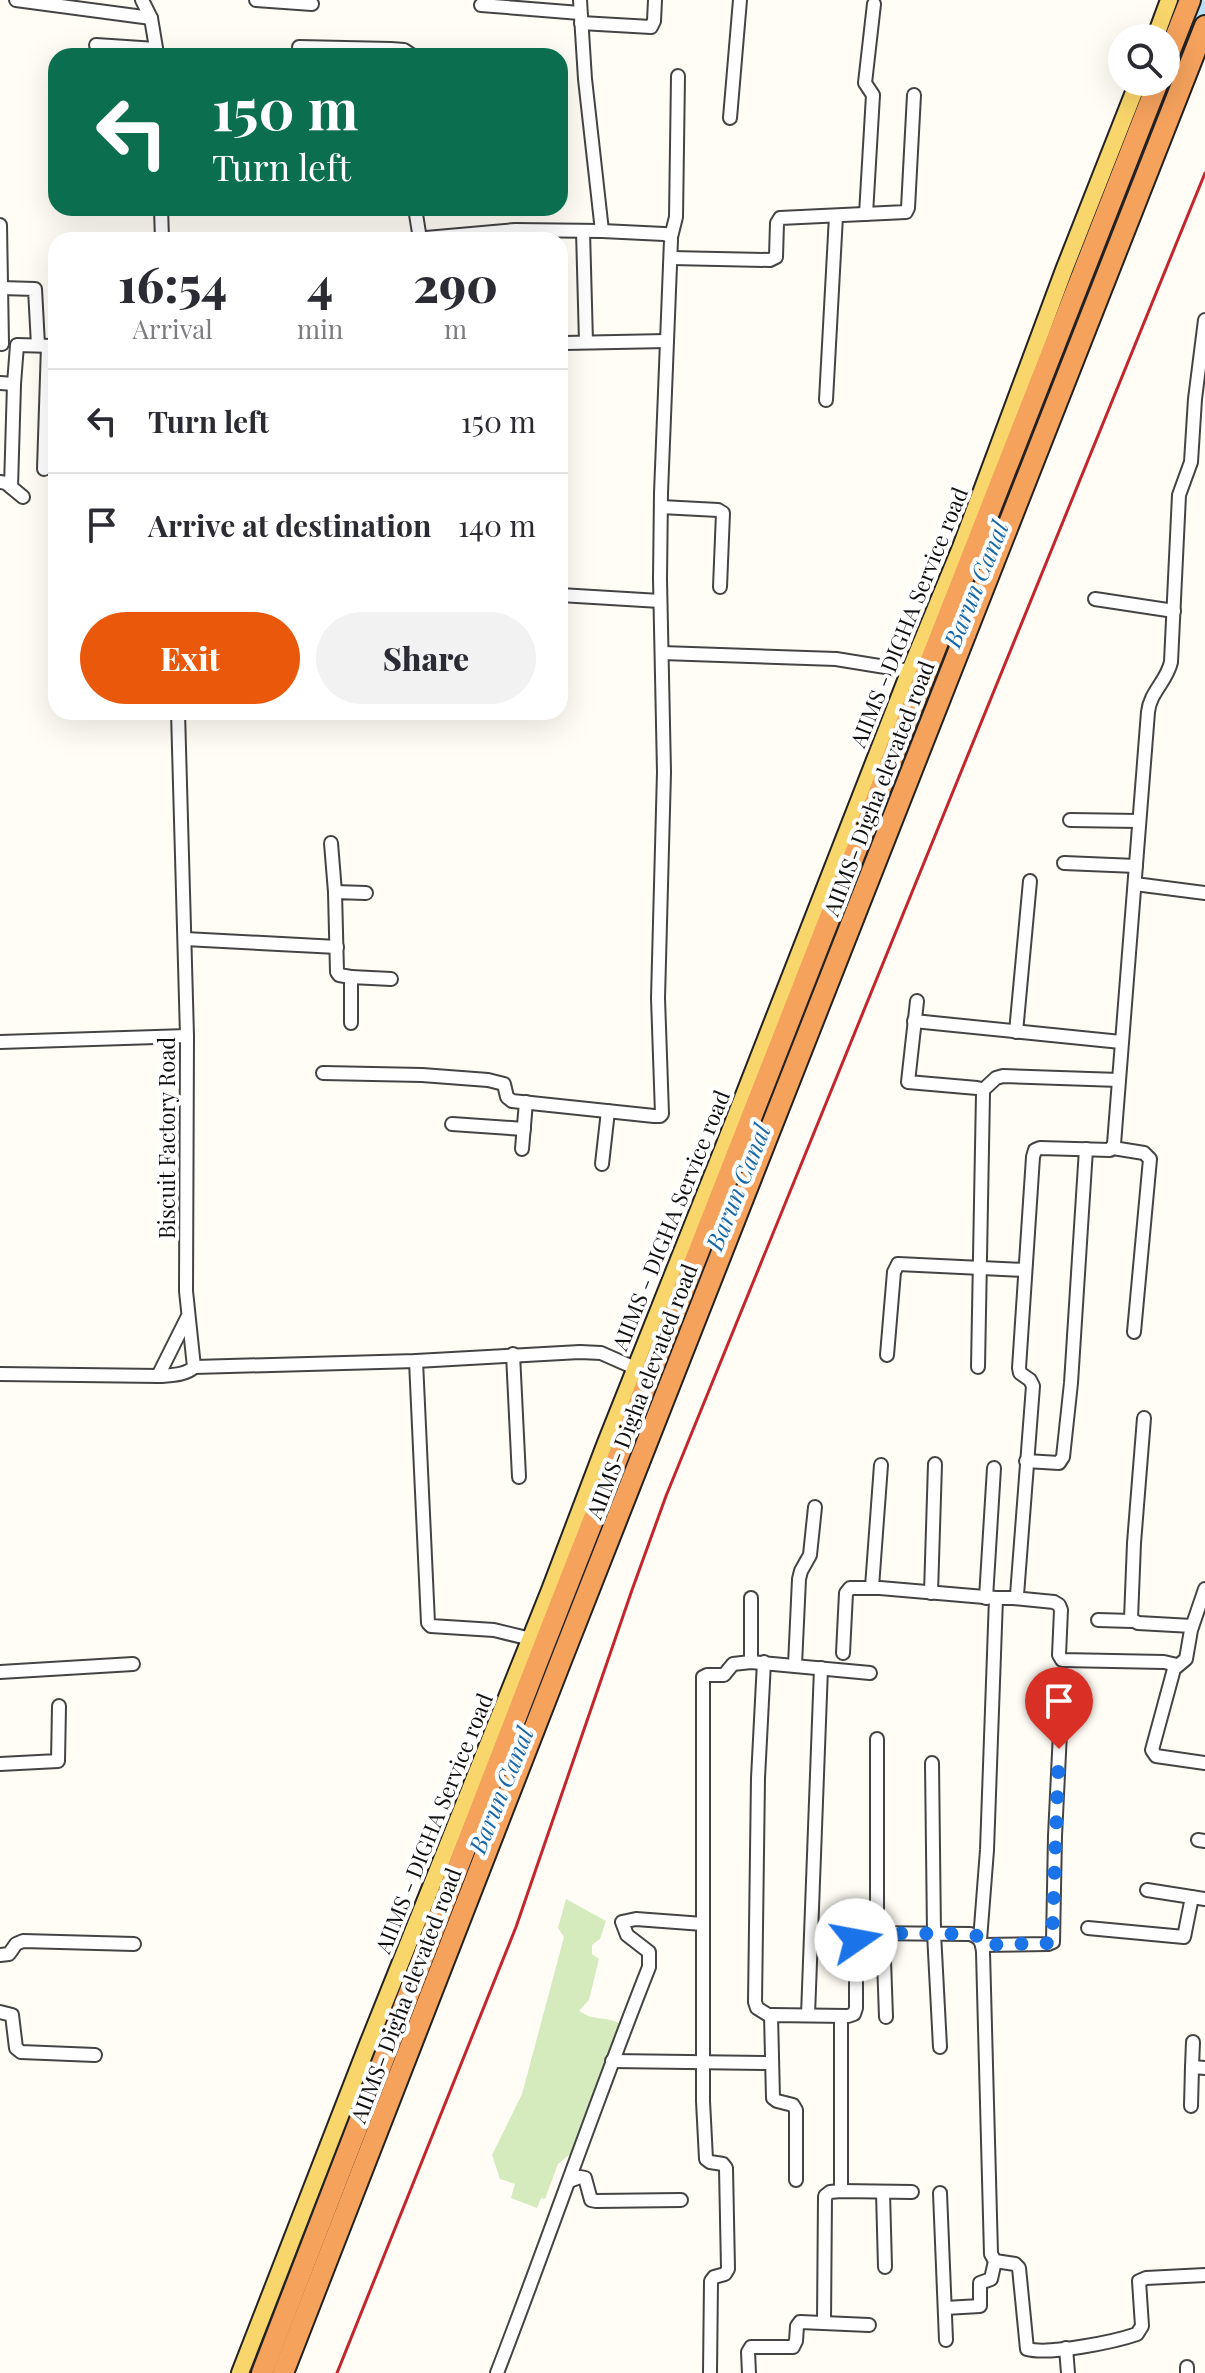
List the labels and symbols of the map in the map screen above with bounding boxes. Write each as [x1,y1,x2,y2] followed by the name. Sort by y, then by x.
[842,482,974,753] street label: AIIMS - DIGHA Service road
[935,515,1015,653] water label: Barun Canal
[815,656,941,921] street label: AIIMS- Digha elevated road
[151,1037,181,1239] street label: Biscuit Factory Road
[604,1085,736,1356] street label: AIIMS - DIGHA Service road
[697,1118,777,1256] water label: Barun Canal
[578,1259,704,1524] street label: AIIMS- Digha elevated road
[1025,1667,1093,1749] pin
[367,1688,499,1959] street label: AIIMS - DIGHA Service road
[460,1721,540,1859] water label: Barun Canal
[342,1863,468,2128] street label: AIIMS- Digha elevated road
[814,1898,898,1982] position arrow

